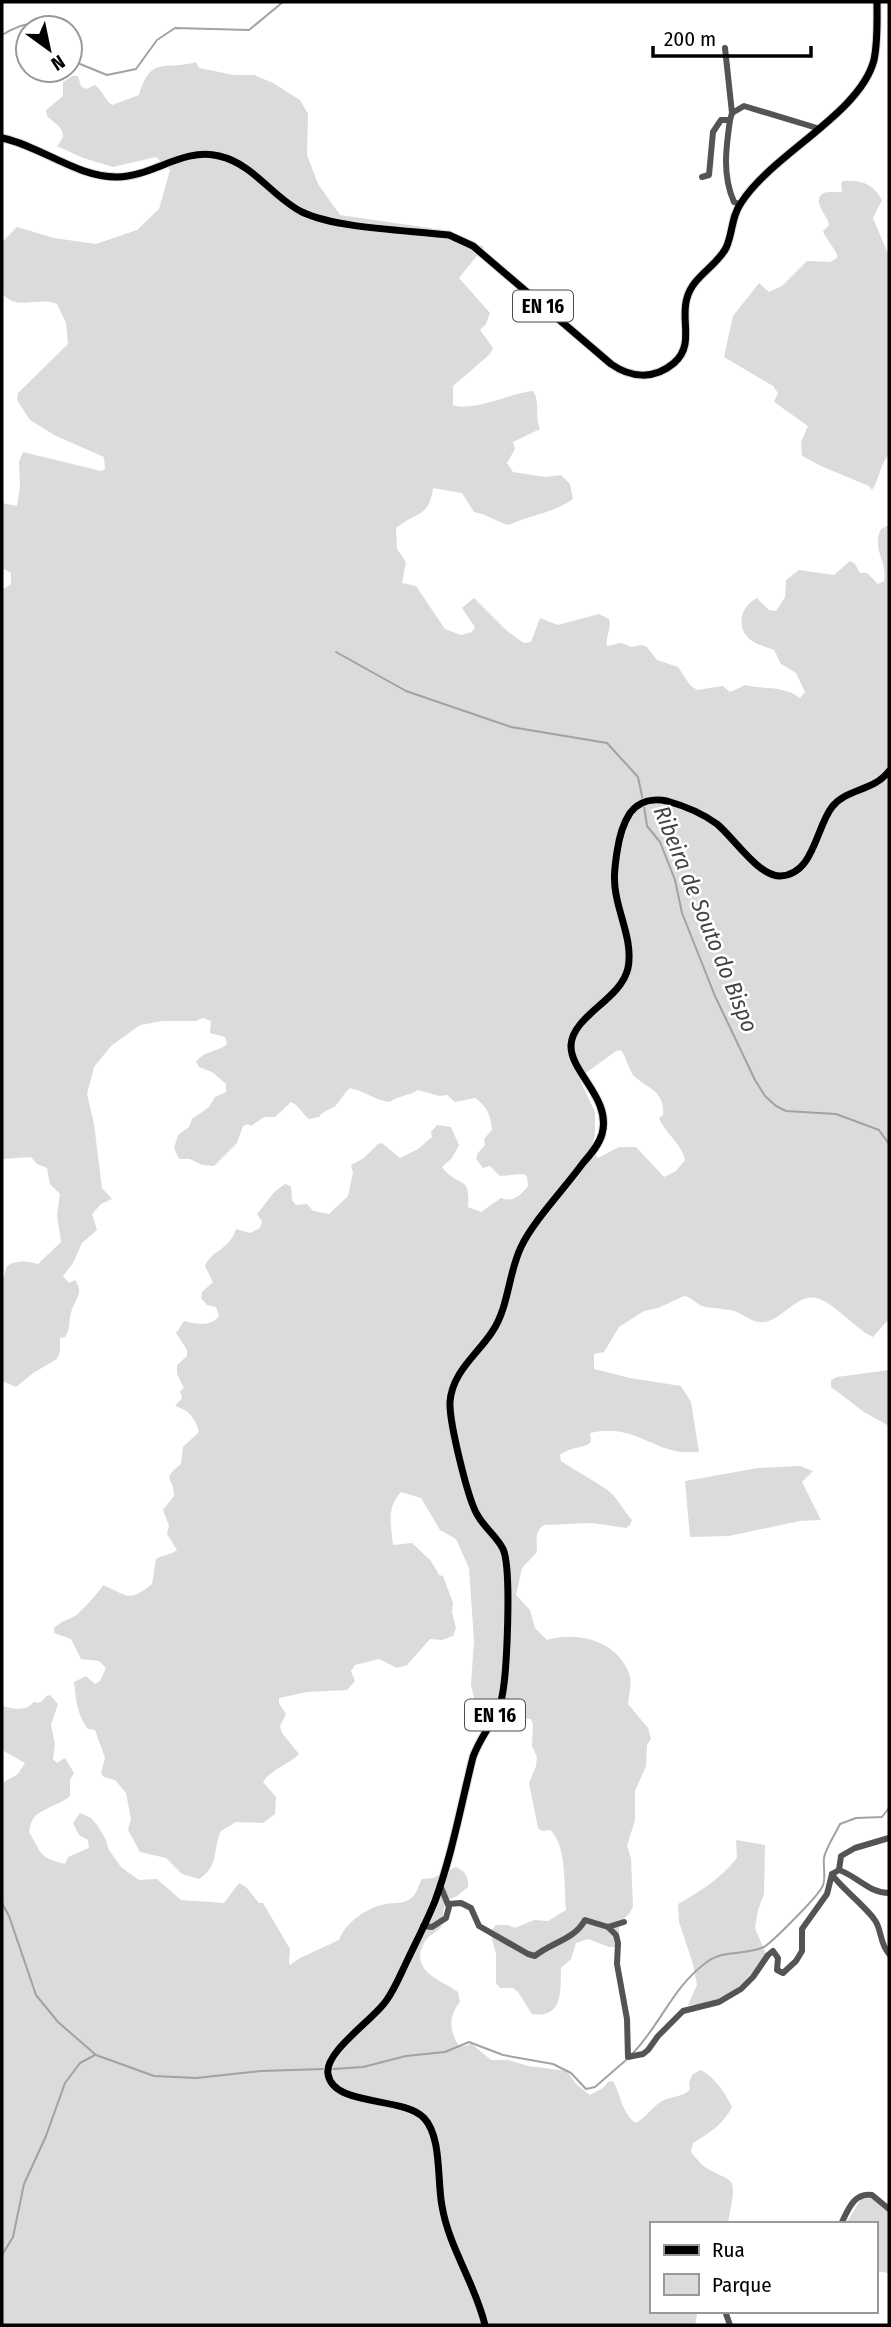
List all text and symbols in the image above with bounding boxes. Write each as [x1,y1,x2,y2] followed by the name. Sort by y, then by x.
[14,14,84,84] north arrow
[653,14,810,58] scale bar
[664,26,716,52] text: 200 m
[47,50,69,76] text: N
[513,290,573,322] road number: EN 16
[648,802,764,1036] water label: Ribeira de Souto do Bispo
[465,1700,525,1730] road number: EN 16
[650,2222,877,2313] legend
[712,2237,745,2263] text: Rua
[712,2272,772,2298] text: Parque

